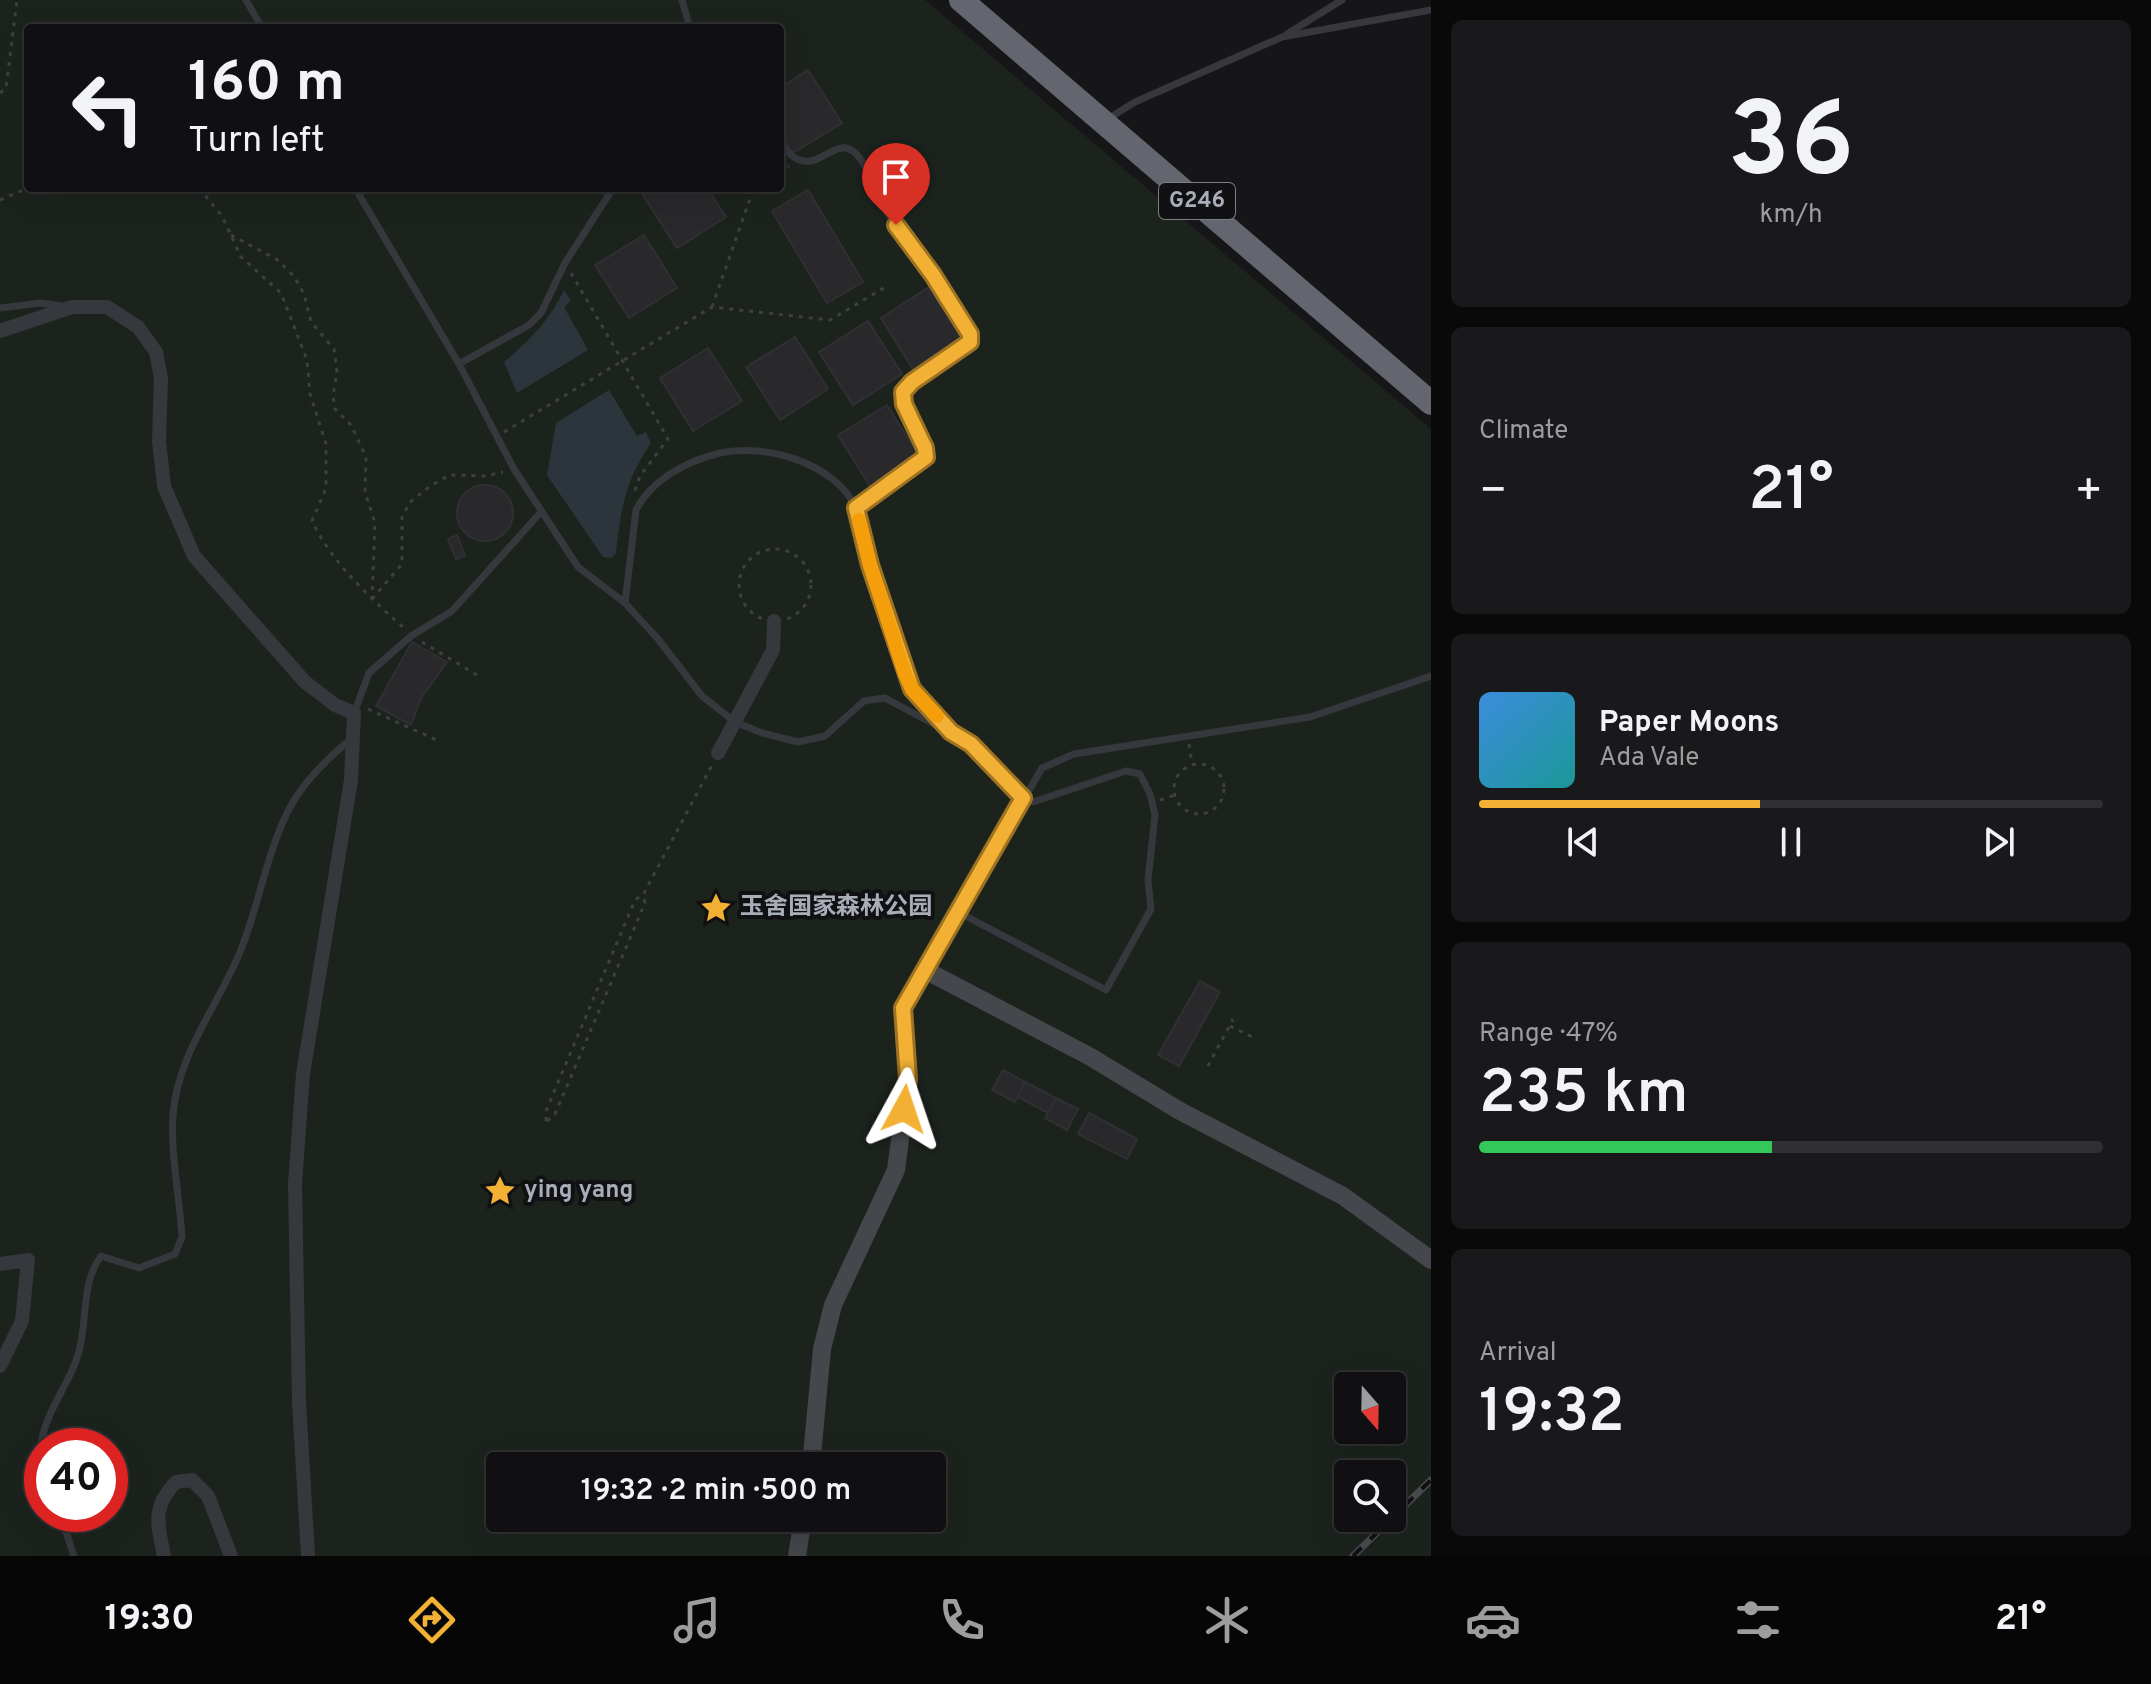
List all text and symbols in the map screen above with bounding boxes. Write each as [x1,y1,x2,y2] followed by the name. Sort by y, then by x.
[188,50,345,120] text: 160 m
[56,56,160,160] icon: left
[1728,81,1854,213] text: 36
[188,119,325,165] text: Turn left
[862,143,930,225] pin
[874,155,918,199] icon: arrive
[1159,183,1235,219] road number: G246
[1759,199,1823,232] text: km/h
[1479,415,1568,448] text: Climate
[1749,455,1834,531] text: 21°
[1479,465,1507,521] text: −
[2075,465,2103,521] text: +
[1599,705,1779,742] text: Paper Moons
[1599,742,1699,775] text: Ada Vale
[1561,820,1605,864] icon: previous
[1769,820,1813,864] icon: pause
[1977,820,2021,864] icon: next
[699,891,733,925] place icon: 玉舍国家森林公园
[740,893,932,923] place label: 玉舍国家森林公园
[1479,1018,1618,1051] text: Range · 47%
[1479,1058,1688,1134] text: 235 km
[862,1067,946,1151] position arrow
[483,1174,517,1208] place icon: ying yang
[524,1176,633,1206] place label: ying yang
[1479,1337,1557,1370] text: Arrival
[1334,1372,1406,1444] north arrow
[1334,1372,1406,1532] map controls
[1479,1377,1625,1453] text: 19:32
[24,1428,128,1532] speed limit sign: 40
[1334,1460,1406,1532] button: search
[581,1473,851,1510] text: 19:32 · 2 min · 500 m
[404,1592,460,1648] icon: directions
[669,1592,725,1648] icon: music
[934,1592,990,1648] icon: phone
[1199,1592,1255,1648] icon: climate
[1465,1592,1521,1648] icon: car
[1730,1592,1786,1648] icon: filters
[105,1597,195,1643] text: 19:30
[1995,1597,2046,1643] text: 21°

